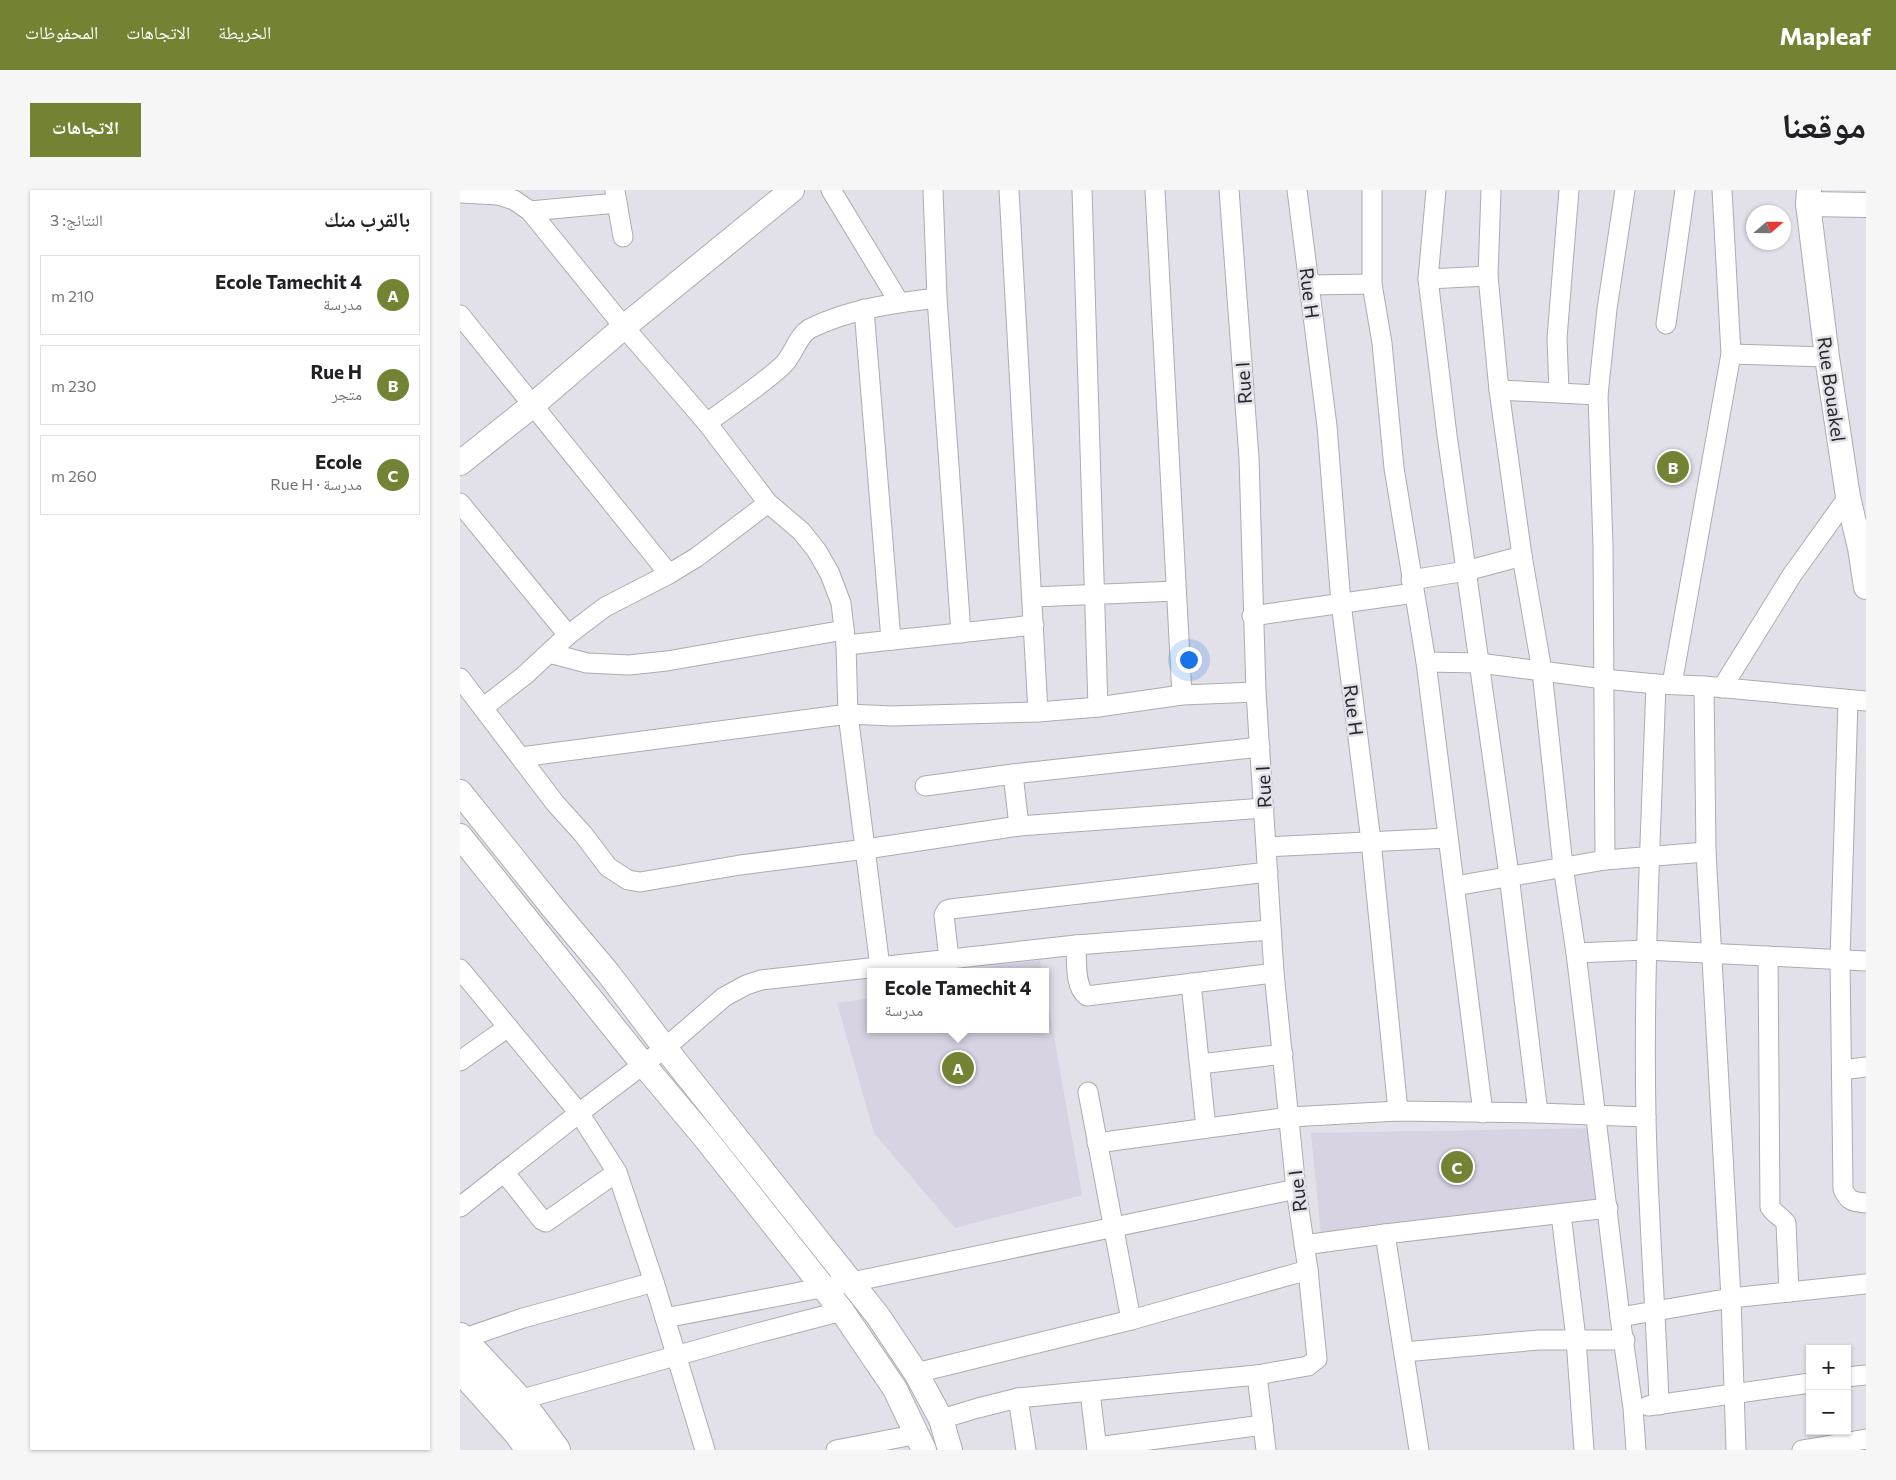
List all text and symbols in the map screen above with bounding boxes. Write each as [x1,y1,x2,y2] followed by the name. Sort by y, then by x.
[25,21,98,43] text: المحفوظات
[126,21,190,43] text: الاتجاهات
[218,21,271,43] text: الخريطة
[1780,21,1871,50] text: Mapleaf
[1781,102,1866,145] text: موقعنا
[30,103,141,157] button: الاتجاهات
[1746,205,1791,250] north arrow
[324,206,410,231] text: بالقرب منك
[50,210,103,229] text: النتائج: 3
[1295,266,1325,320] street label: Rue H
[215,270,362,293] text: Ecole Tamechit 4
[51,286,94,305] text: 210 m
[387,286,399,305] text: A
[323,294,362,313] text: مدرسة
[1813,335,1851,443] street label: Rue Bouakel
[310,360,362,383] text: Rue H
[1230,361,1256,405] street label: Rue I
[51,376,97,395] text: 230 m
[388,376,398,395] text: B
[332,384,362,403] text: متجر
[1657,448,1689,486] pin: B
[315,450,362,473] text: Ecole
[51,466,97,485] text: 260 m
[388,466,398,485] text: C
[270,474,362,493] text: مدرسة · Rue H
[1176,647,1202,673] your location
[1339,683,1369,737] street label: Rue H
[1250,765,1276,809] street label: Rue I
[867,968,1049,1033] popup
[884,976,1032,999] text: Ecole Tamechit 4
[884,1000,923,1019] text: مدرسة
[942,1049,974,1087] pin: A
[1441,1148,1473,1186] pin: C
[1283,1169,1311,1213] street label: Rue I
[1806,1345,1851,1435] map controls
[1806,1345,1851,1390] button: +
[1806,1390,1851,1435] button: −

